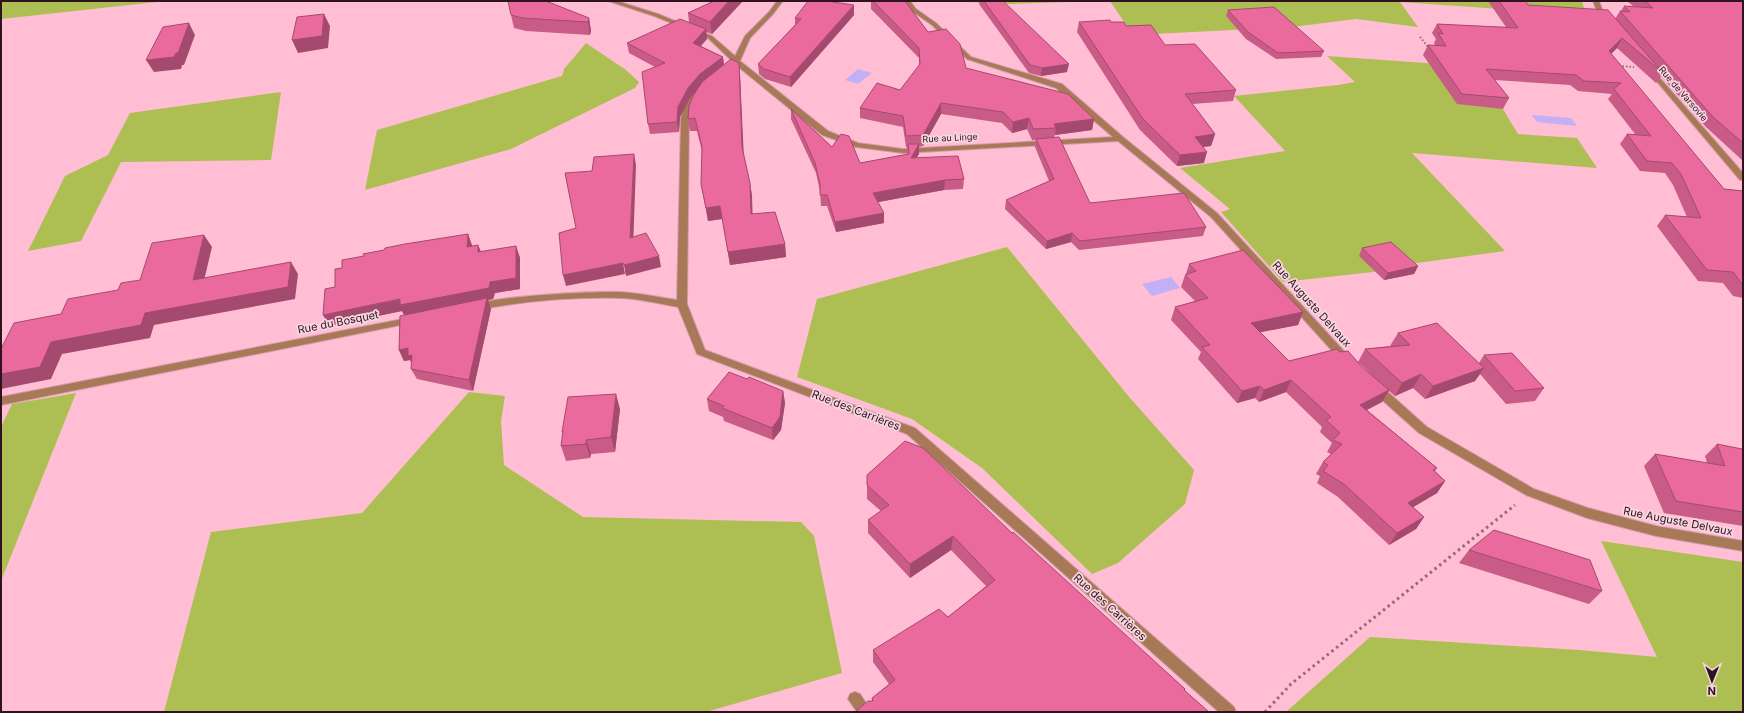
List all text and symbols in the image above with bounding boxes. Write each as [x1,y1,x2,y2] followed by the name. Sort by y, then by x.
[1657,64,1710,123] street label: Rue de Varsovie
[922,131,978,144] street label: Rue au Linge
[1270,258,1354,350] street label: Rue Auguste Delvaux
[296,307,380,337] street label: Rue du Bosquet
[810,387,902,433] street label: Rue des Carrières
[1622,504,1734,538] street label: Rue Auguste Delvaux
[1071,571,1149,644] street label: Rue des Carrières
[1692,661,1732,701] north arrow
[1708,684,1716,698] text: N

